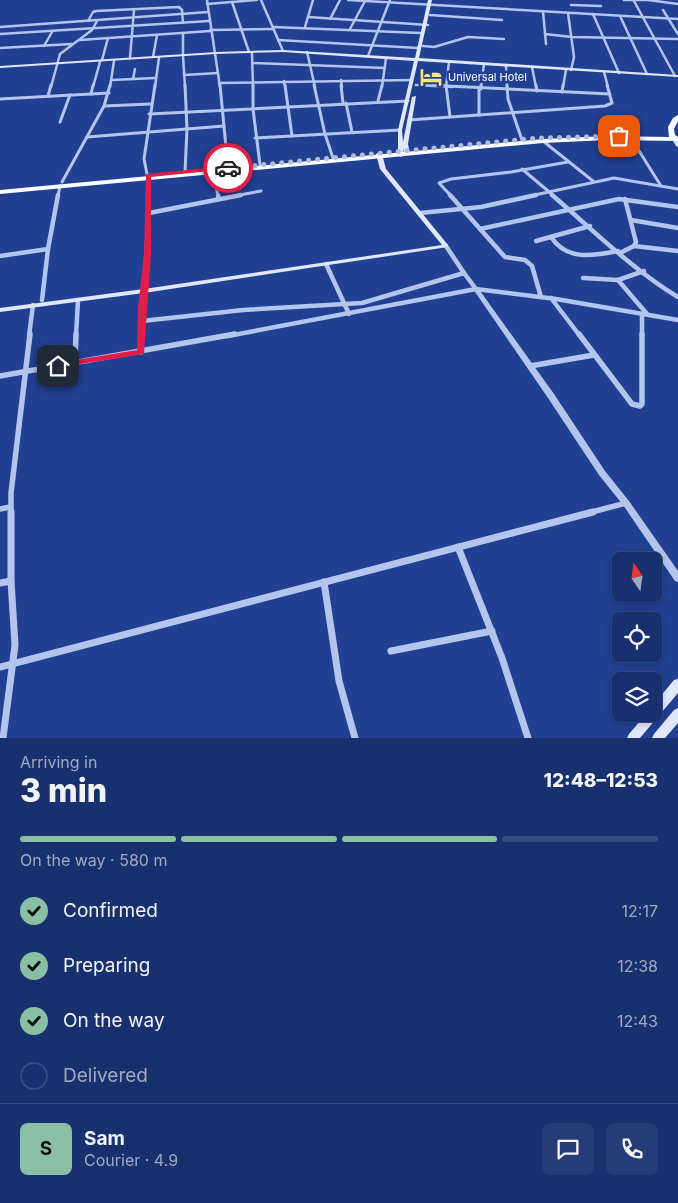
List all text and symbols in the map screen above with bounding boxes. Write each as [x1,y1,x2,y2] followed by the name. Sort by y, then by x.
[418,64,444,90] hotel icon: Universal Hotel
[448,70,527,84] place label: Universal Hotel
[598,115,640,157] pin
[605,122,633,150] icon: bag
[203,143,253,193] courier
[214,154,242,182] icon: car
[37,345,79,387] pin
[44,352,72,380] icon: home
[612,552,662,602] north arrow
[612,552,662,722] map controls
[612,612,662,662] button: locate
[612,672,662,722] button: layers
[20,752,97,772] text: Arriving in
[544,769,658,792] text: 12:48–12:53
[20,771,107,810] text: 3 min
[20,850,167,870] text: On the way · 580 m
[20,897,48,925] icon: check
[63,899,158,922] text: Confirmed
[622,901,658,921] text: 12:17
[20,952,48,980] icon: check
[63,954,150,977] text: Preparing
[617,956,658,976] text: 12:38
[20,1007,48,1035] icon: check
[63,1009,165,1032] text: On the way
[617,1011,658,1031] text: 12:43
[63,1064,148,1087] text: Delivered
[542,1123,594,1175] button: chat
[606,1123,658,1175] button: phone
[84,1127,125,1150] text: Sam
[40,1137,52,1160] text: S
[84,1150,178,1170] text: Courier · 4.9

